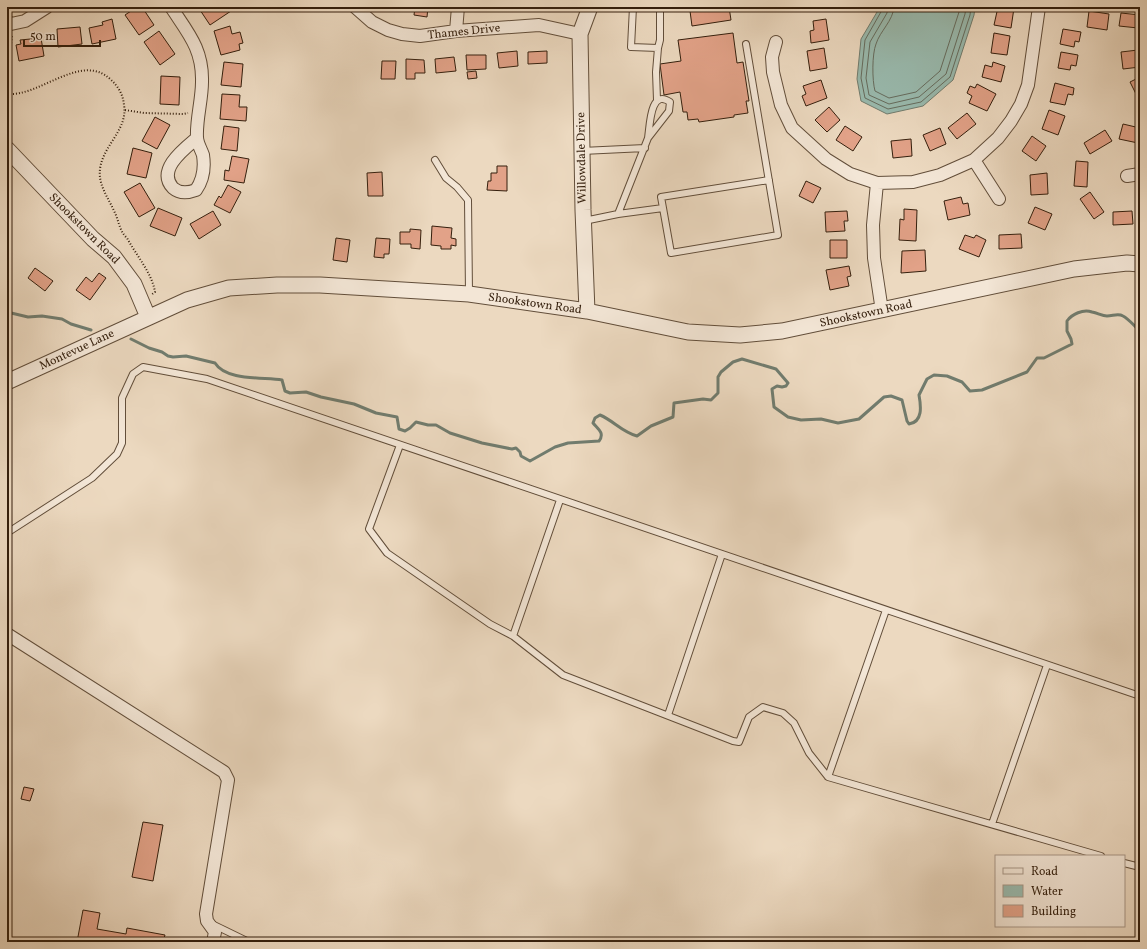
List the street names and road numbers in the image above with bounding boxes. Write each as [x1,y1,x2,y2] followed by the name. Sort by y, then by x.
[427,20,501,44] street label: Thames Drive
[573,112,591,204] street label: Willowdale Drive
[45,190,123,268] street label: Shookstown Road
[487,290,583,319] street label: Shookstown Road
[818,296,914,332] street label: Shookstown Road
[37,326,117,374] street label: Montevue Lane

